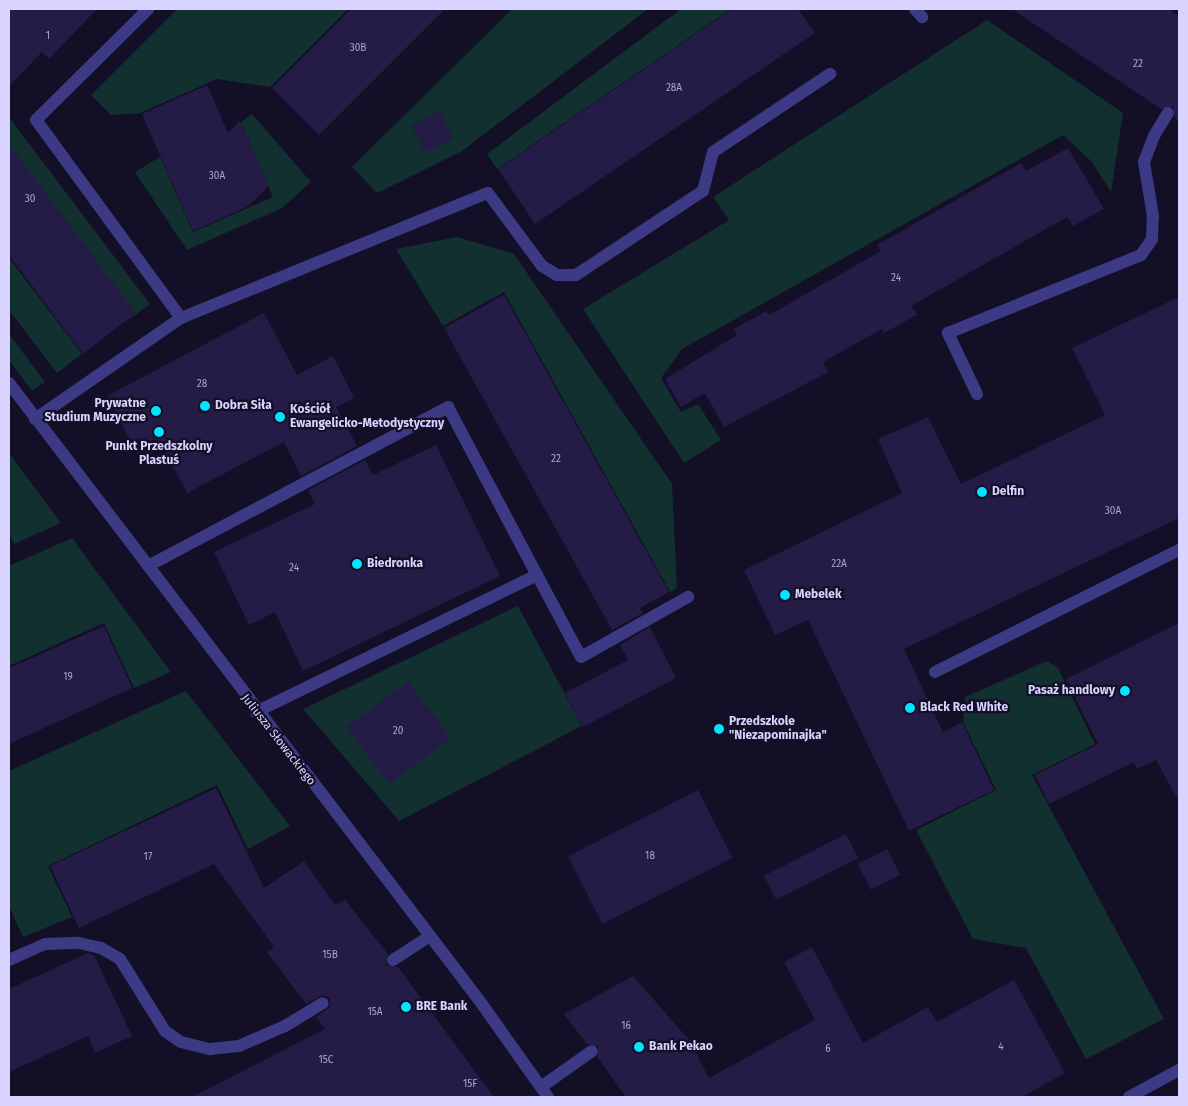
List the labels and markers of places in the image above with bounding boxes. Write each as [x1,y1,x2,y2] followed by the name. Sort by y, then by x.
[44,397,146,425] place label: Prywatne Studium Muzyczne
[215,399,272,413] place label: Dobra Siła
[199,400,211,412] marker: Dobra Siła
[290,403,444,431] place label: Kościół Ewangelicko-Metodystyczny
[150,405,162,417] marker: Prywatne Studium Muzyczne
[274,411,286,423] marker: Kościół Ewangelicko-Metodystyczny
[153,426,165,438] marker: Punkt Przedszkolny Plastuś
[105,440,213,468] place label: Punkt Przedszkolny Plastuś
[992,485,1024,499] place label: Delfin
[976,486,988,498] marker: Delfin
[367,557,423,571] place label: Biedronka
[351,558,363,570] marker: Biedronka
[795,588,842,602] place label: Mebelek
[779,589,791,601] marker: Mebelek
[1028,684,1115,698] place label: Pasaż handlowy
[1119,685,1131,697] marker: Pasaż handlowy
[920,701,1008,715] place label: Black Red White
[904,702,916,714] marker: Black Red White
[729,715,827,743] place label: Przedszkole "Niezapominajka"
[713,723,725,735] marker: Przedszkole "Niezapominajka"
[416,1000,467,1014] place label: BRE Bank
[400,1001,412,1013] marker: BRE Bank
[649,1040,713,1054] place label: Bank Pekao
[633,1041,645,1053] marker: Bank Pekao

